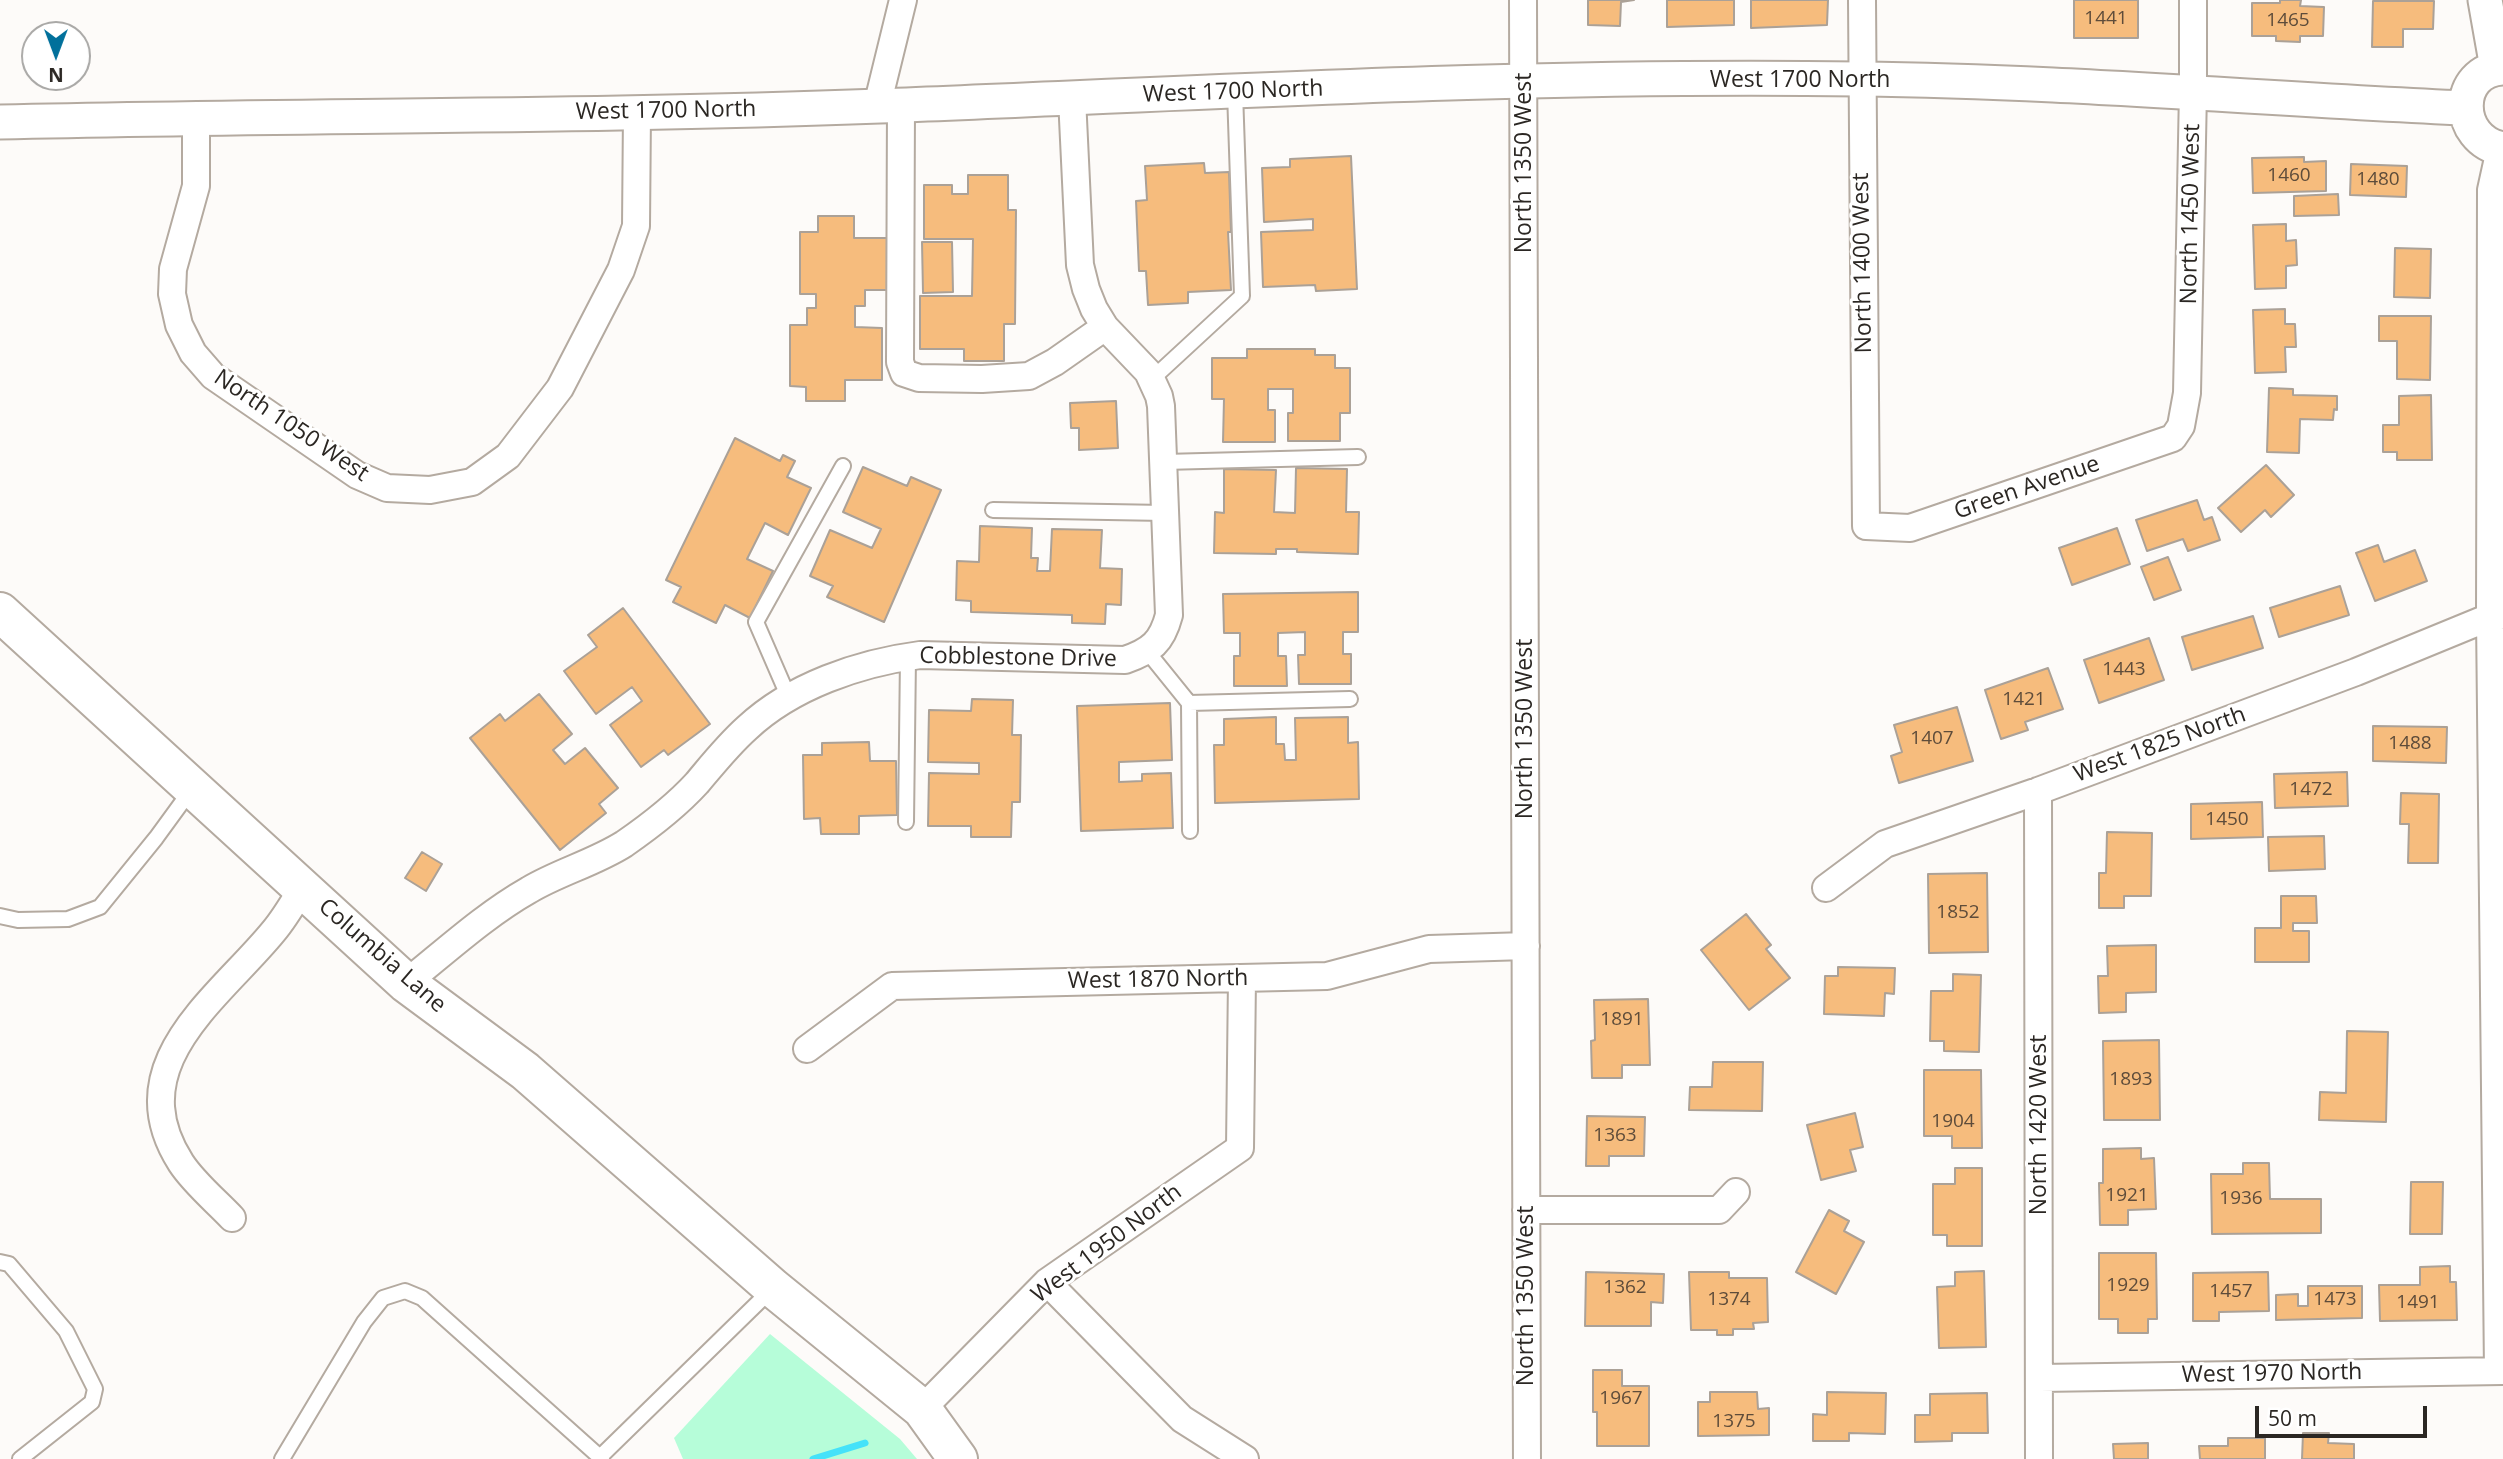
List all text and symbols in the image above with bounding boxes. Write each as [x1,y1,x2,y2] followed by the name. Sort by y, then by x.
[2084,8,2128,30] house number: 1441
[2266,10,2310,32] house number: 1465
[21,21,91,91] north arrow
[48,62,64,88] text: N
[1710,66,1890,94] street label: West 1700 North
[1510,73,1538,253] street label: North 1350 West
[1142,75,1324,109] street label: West 1700 North
[575,96,757,126] street label: West 1700 North
[2176,123,2206,305] street label: North 1450 West
[2267,165,2311,187] house number: 1460
[2356,169,2400,191] house number: 1480
[1848,172,1878,354] street label: North 1400 West
[208,364,374,488] street label: North 1050 West
[1951,450,2103,526] street label: Green Avenue
[1511,639,1539,819] street label: North 1350 West
[919,642,1117,674] street label: Cobblestone Drive
[2102,659,2146,681] house number: 1443
[2002,689,2046,711] house number: 1421
[2070,701,2250,789] street label: West 1825 North
[1910,728,1954,750] house number: 1407
[2388,733,2432,755] house number: 1488
[2289,779,2333,801] house number: 1472
[2205,809,2249,831] house number: 1450
[313,893,451,1019] street label: Columbia Lane
[1936,902,1980,924] house number: 1852
[1067,965,1249,995] street label: West 1870 North
[1600,1009,1644,1031] house number: 1891
[2025,1035,2053,1215] street label: North 1420 West
[2109,1069,2153,1091] house number: 1893
[1931,1111,1975,1133] house number: 1904
[1593,1125,1637,1147] house number: 1363
[1027,1179,1187,1309] street label: West 1950 North
[2105,1185,2149,1207] house number: 1921
[2219,1188,2263,1210] house number: 1936
[1512,1206,1540,1386] street label: North 1350 West
[2106,1275,2150,1297] house number: 1929
[1603,1277,1647,1299] house number: 1362
[2209,1281,2253,1303] house number: 1457
[1707,1289,1751,1311] house number: 1374
[2313,1289,2357,1311] house number: 1473
[2396,1292,2440,1314] house number: 1491
[2181,1359,2363,1389] street label: West 1970 North
[1599,1388,1643,1410] house number: 1967
[2258,1392,2430,1436] scale bar
[2268,1404,2317,1432] text: 50 m
[1712,1411,1756,1433] house number: 1375

